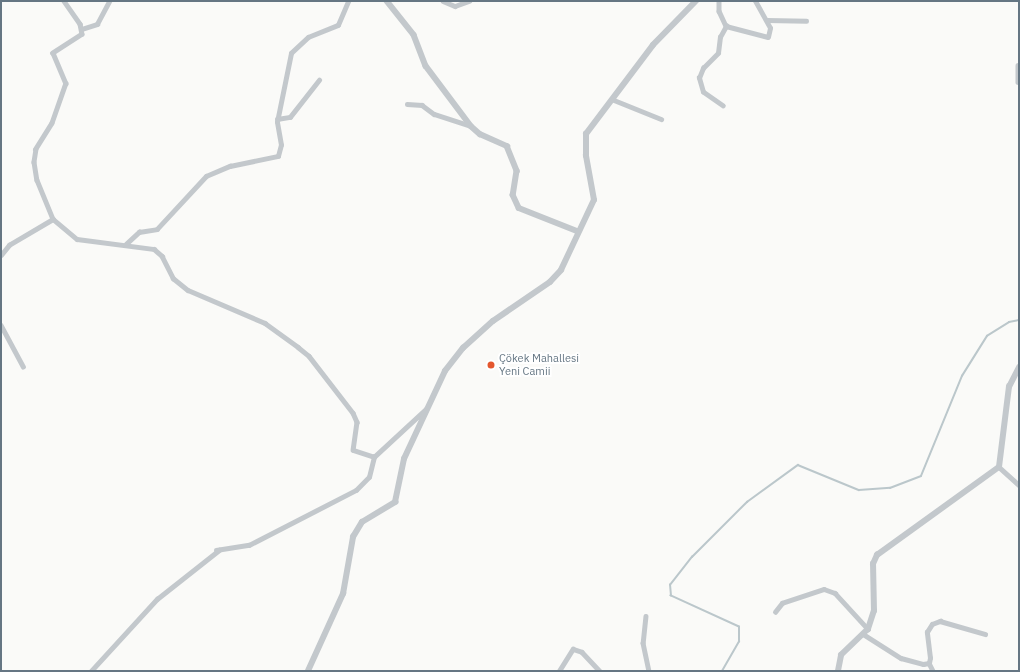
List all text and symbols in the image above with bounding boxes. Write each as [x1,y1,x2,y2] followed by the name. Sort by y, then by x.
[499,352,579,378] place label: Çökek Mahallesi Yeni Camii
[486,360,496,370] marker: Çökek Mahallesi Yeni Camii

